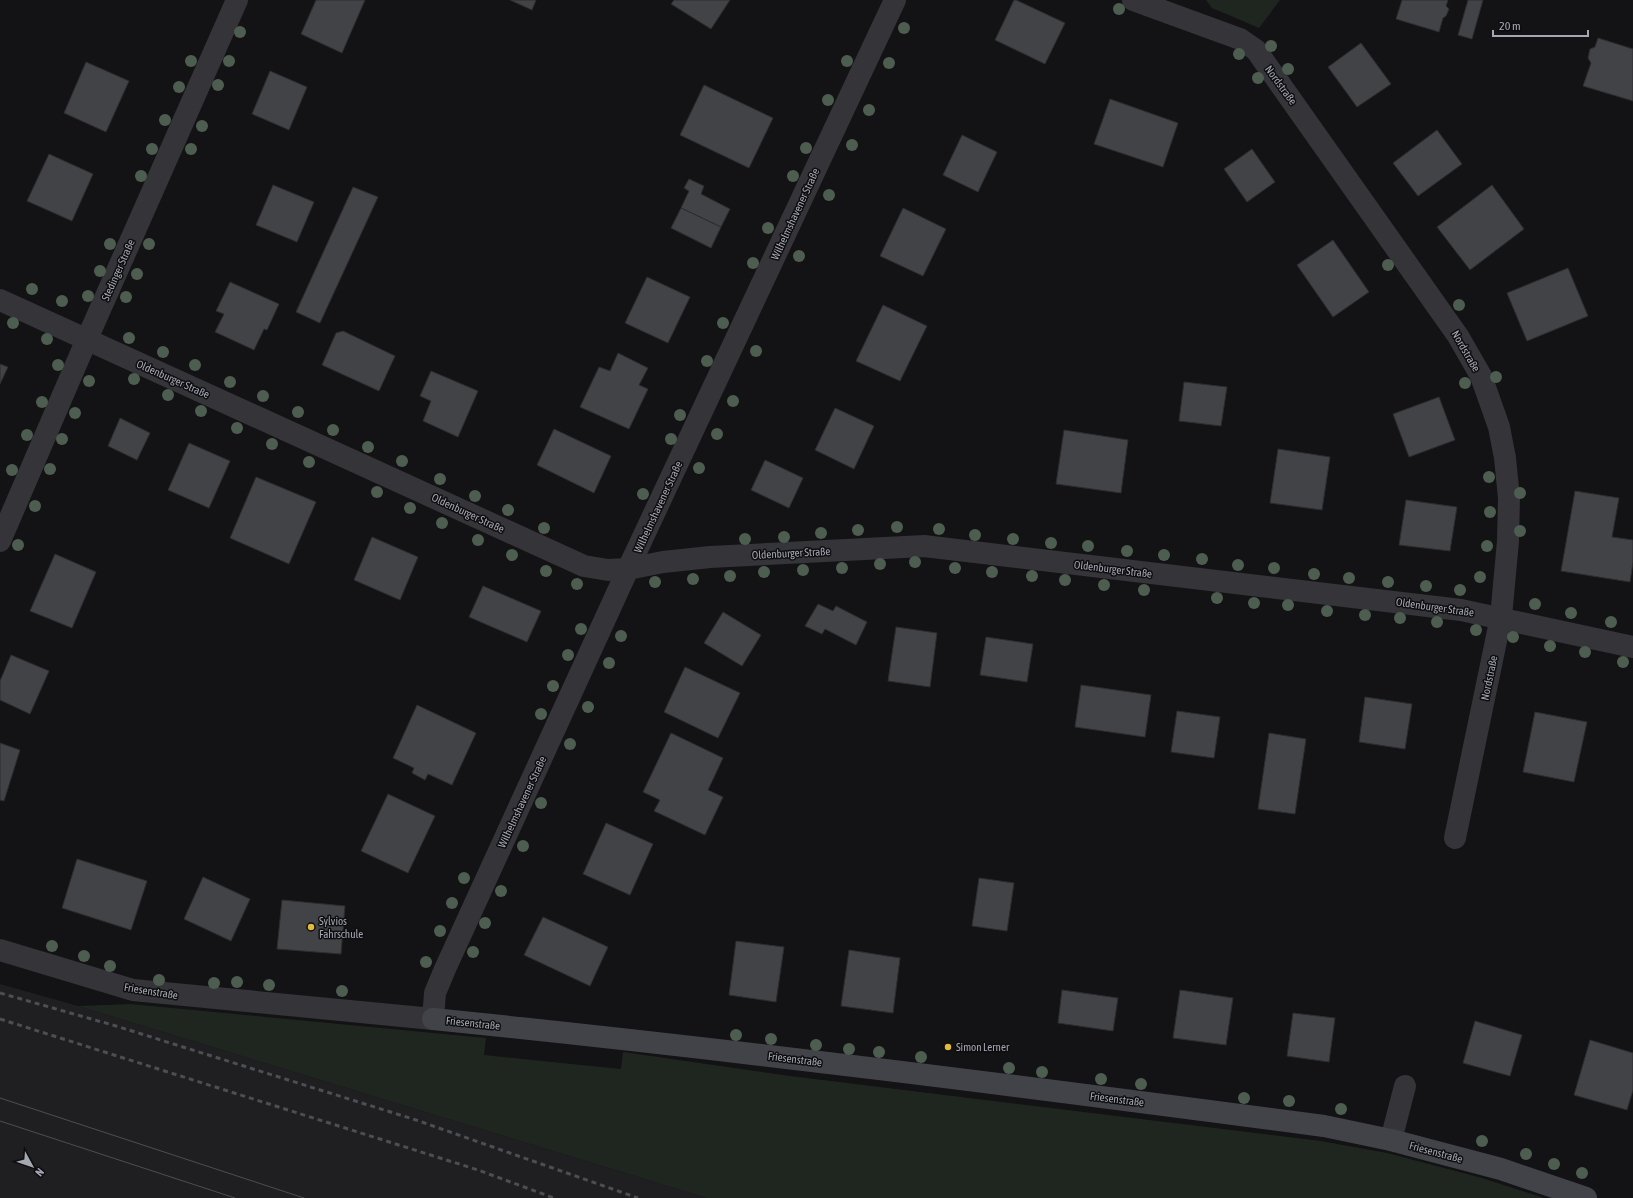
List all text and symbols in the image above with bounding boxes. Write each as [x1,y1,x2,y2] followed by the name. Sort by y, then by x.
[1493,12,1588,38] scale bar
[1499,19,1521,33] text: 20 m
[1263,63,1299,107] street label: Nordstraße
[769,166,821,262] street label: Wilhelmshavener Straße
[99,237,137,303] street label: Stedinger Straße
[1449,328,1483,374] street label: Nordstraße
[135,358,211,400] street label: Oldenburger Straße
[632,459,684,555] street label: Wilhelmshavener Straße
[430,491,506,535] street label: Oldenburger Straße
[751,545,831,561] street label: Oldenburger Straße
[1073,558,1153,580] street label: Oldenburger Straße
[1395,596,1475,618] street label: Oldenburger Straße
[1478,655,1500,701] street label: Nordstraße
[496,754,548,850] street label: Wilhelmshavener Straße
[319,915,363,940] place label: Sylvios Fahrschule
[306,922,316,932] marker: Sylvios Fahrschule
[123,981,179,1001] street label: Friesenstraße
[445,1014,501,1032] street label: Friesenstraße
[956,1041,1010,1053] place label: Simon Lerner
[943,1042,953,1052] marker: Simon Lerner
[767,1050,823,1068] street label: Friesenstraße
[1089,1090,1145,1108] street label: Friesenstraße
[1408,1139,1464,1165] street label: Friesenstraße
[12,1146,52,1186] north arrow
[33,1166,46,1179] text: N

